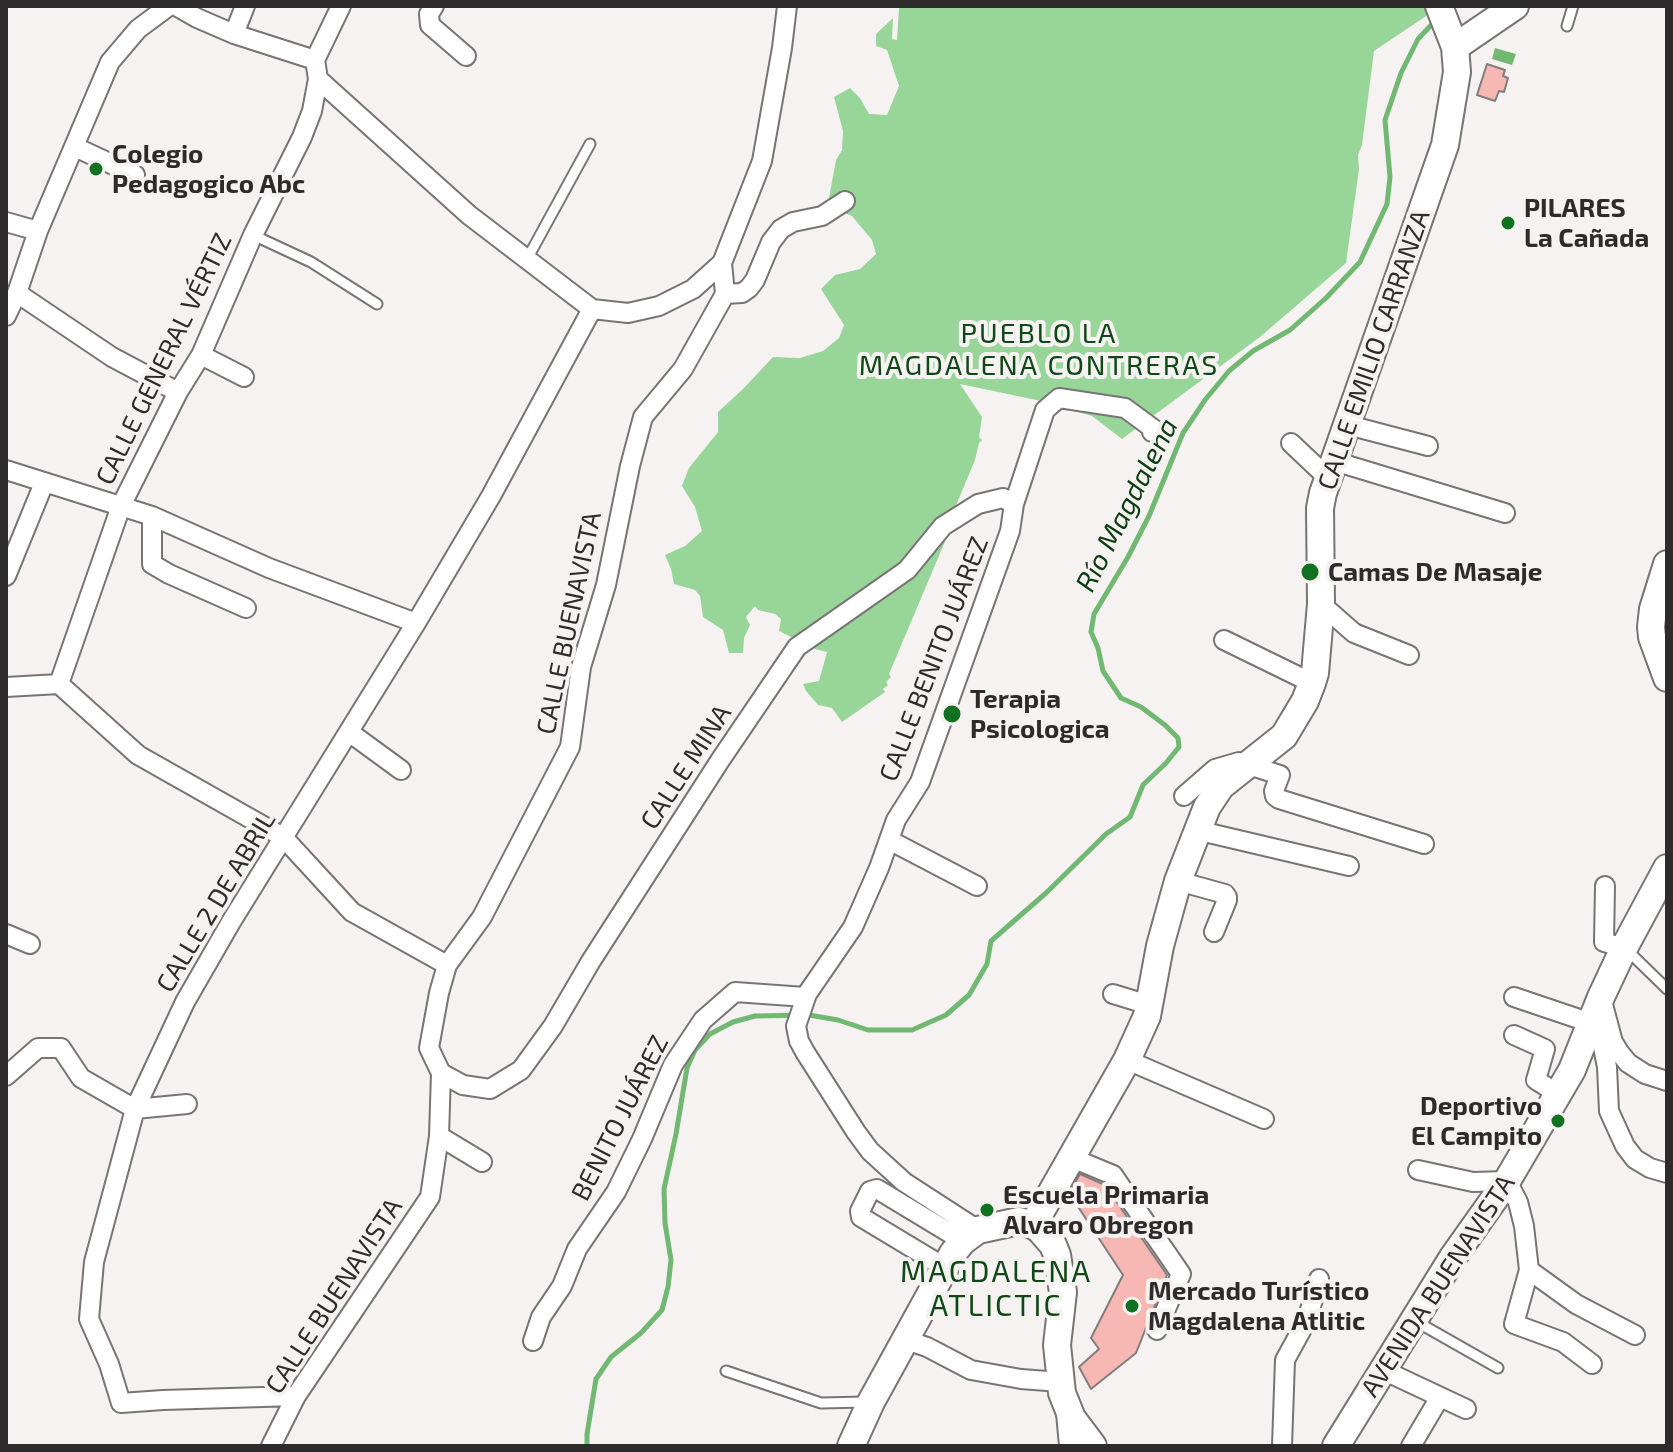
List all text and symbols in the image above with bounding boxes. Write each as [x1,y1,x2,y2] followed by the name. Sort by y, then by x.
[112,138,305,200] place label: Colegio Pedagogico Abc
[87,160,105,178] marker: Colegio Pedagogico Abc
[1524,192,1649,254] place label: PILARES La Cañada
[1311,206,1437,494] street label: CALLE EMILIO CARRANZA
[1499,214,1517,232] marker: PILARES La Cañada
[89,228,239,490] street label: CALLE GENERAL VÉRTIZ
[859,317,1219,383] district label: PUEBLO LA MAGDALENA CONTRERAS
[1069,413,1185,597] water label: Río Magdalena
[530,509,608,737] street label: CALLE BUENAVISTA
[873,532,995,786] street label: CALLE BENITO JUÁREZ
[1328,556,1542,588] place label: Camas De Masaje
[1299,561,1321,583] marker: Camas De Masaje
[970,683,1110,744] place label: Terapia Psicologica
[634,699,738,835] street label: CALLE MINA
[941,703,963,725] marker: Terapia Psicologica
[150,806,282,998] street label: CALLE 2 DE ABRIL
[565,1030,675,1206] street label: BENITO JUÁREZ
[1411,1090,1542,1152] place label: Deportivo El Campito
[1549,1112,1567,1130] marker: Deportivo El Campito
[1355,1169,1521,1403] street label: AVENIDA BUENAVISTA
[1003,1179,1209,1240] place label: Escuela Primaria Alvaro Obregon
[259,1192,409,1400] street label: CALLE BUENAVISTA
[978,1201,996,1219] marker: Escuela Primaria Alvaro Obregon
[900,1254,1092,1324] district label: MAGDALENA ATLICTIC
[1148,1275,1369,1336] place label: Mercado Turístico Magdalena Atlitic
[1123,1297,1141,1315] marker: Mercado Turístico Magdalena Atlitic

